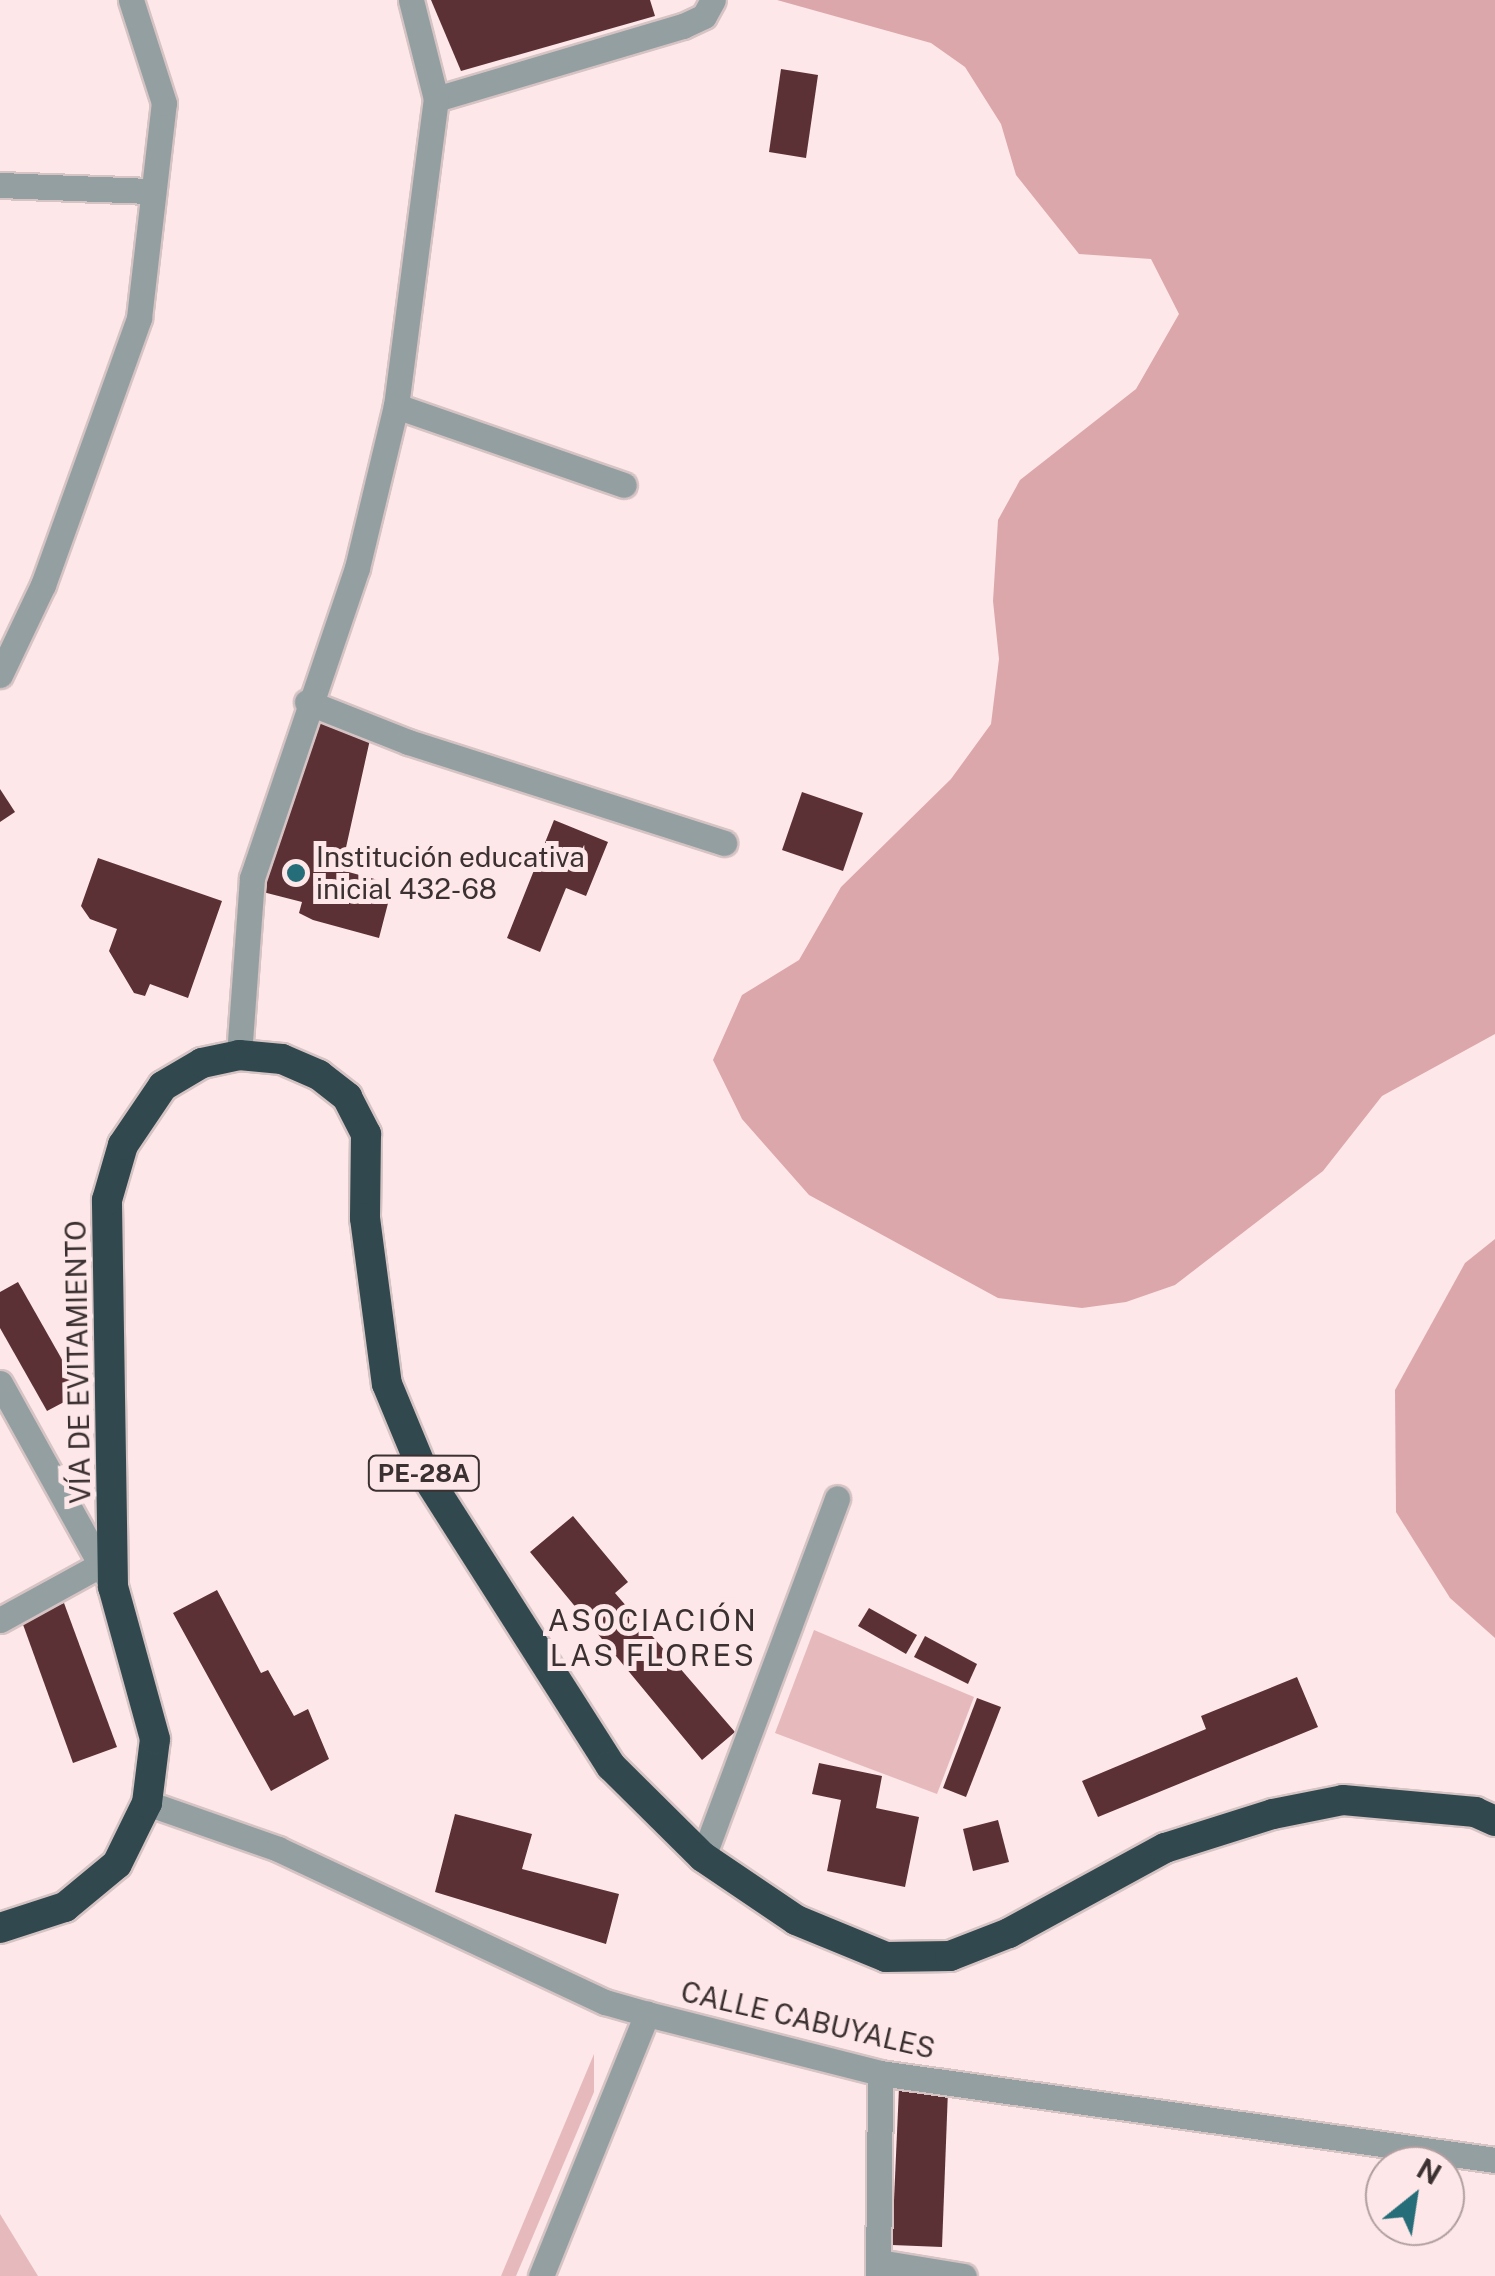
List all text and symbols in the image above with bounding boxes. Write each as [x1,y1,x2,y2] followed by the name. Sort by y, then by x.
[316,840,585,906] place label: Institución educativa inicial 432-68
[285,862,307,884] marker: Institución educativa inicial 432-68
[59,1220,97,1504] street label: VÍA DE EVITAMIENTO
[366,1453,482,1493] road number: PE-28A
[548,1602,758,1672] district label: ASOCIACIÓN LAS FLORES
[678,1974,938,2066] street label: CALLE CABUYALES
[1365,2146,1465,2246] north arrow
[1412,2152,1447,2191] text: N

